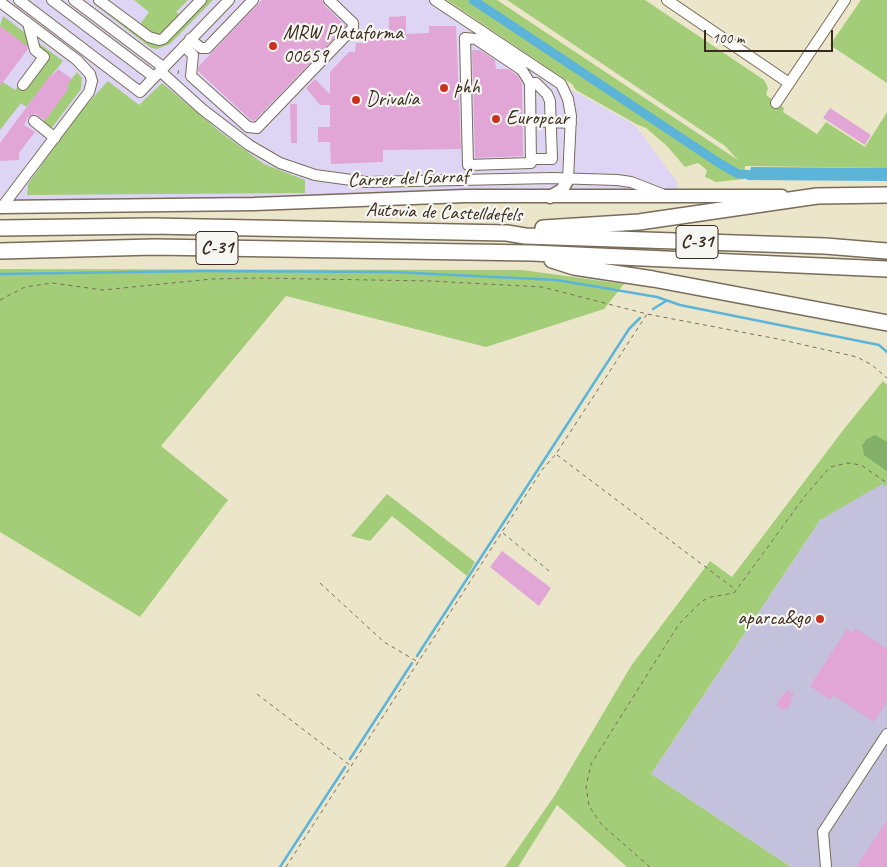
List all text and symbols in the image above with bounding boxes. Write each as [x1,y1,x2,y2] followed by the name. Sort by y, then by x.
[707,20,836,52] scale bar
[283,22,403,69] place label: MRW Plataforma 00659
[712,29,744,48] text: 100 m
[267,40,279,52] marker: MRW Plataforma 00659
[454,76,480,100] place label: phh
[438,82,450,94] marker: phh
[366,88,419,112] place label: Drivalia
[350,94,362,106] marker: Drivalia
[506,107,569,131] place label: Europcar
[490,113,502,125] marker: Europcar
[347,165,469,193] street label: Carrer del Garraf
[366,198,522,228] street label: Autovia de Castelldefels
[676,226,718,258] road number: C-31
[196,232,238,264] road number: C-31
[737,607,810,631] place label: aparca&go
[814,613,826,625] marker: aparca&go

